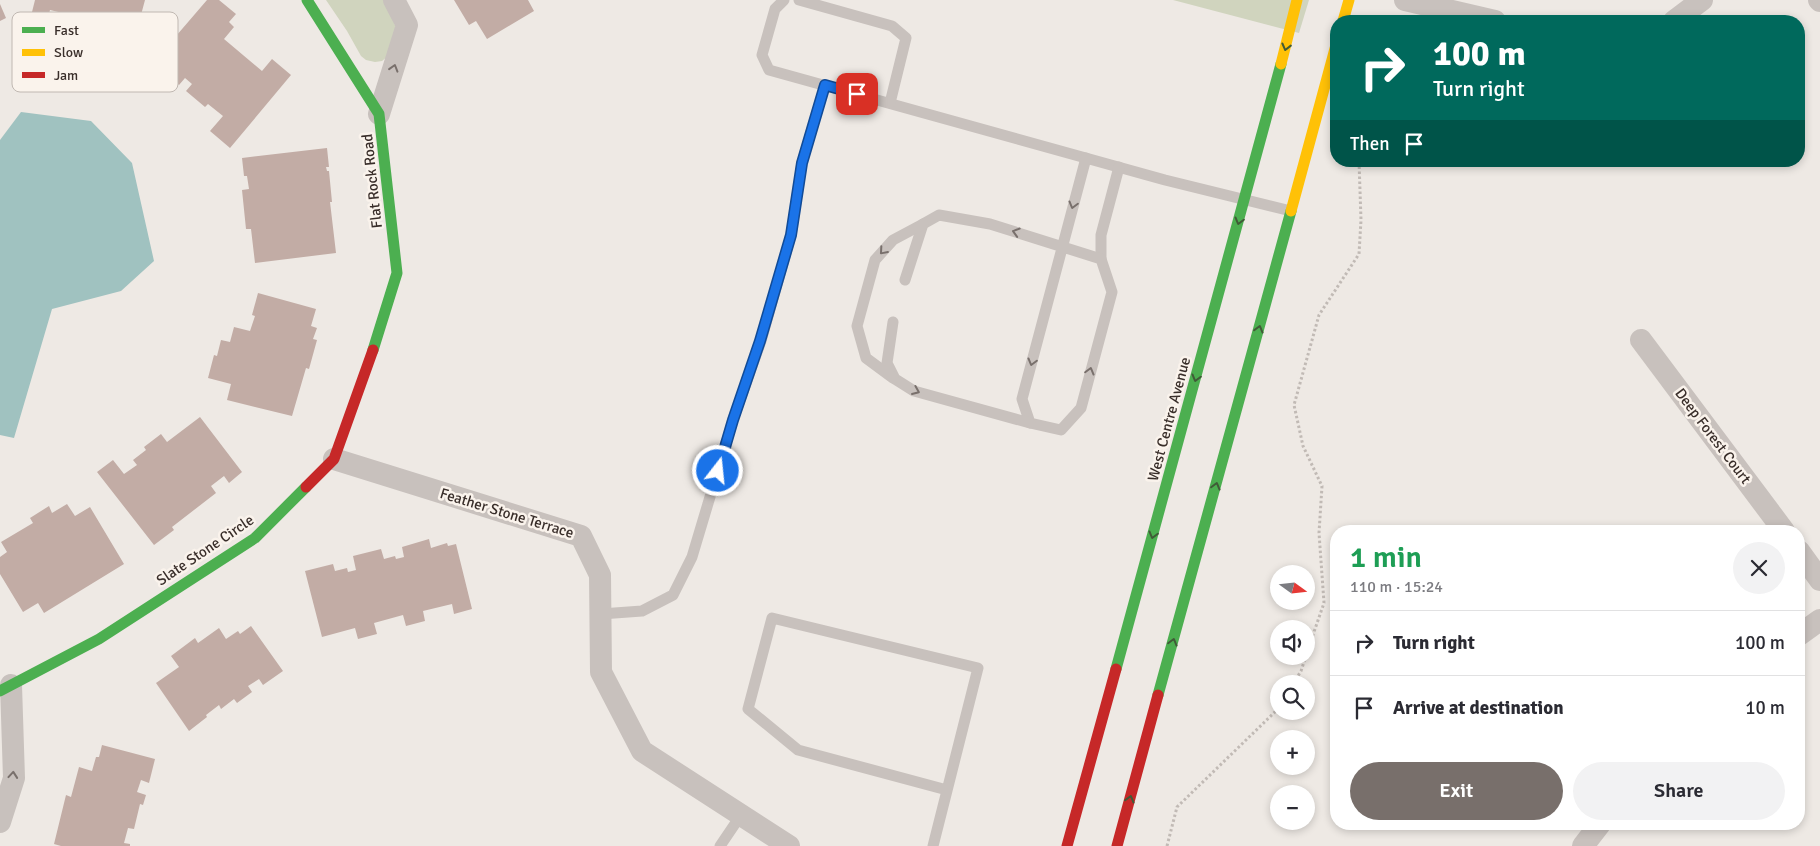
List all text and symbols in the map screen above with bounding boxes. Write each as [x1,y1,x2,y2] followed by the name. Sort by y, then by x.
[12,12,178,92] legend
[54,22,79,39] text: Fast
[1433,32,1526,75] text: 100 m
[1350,35,1415,100] icon: right
[1281,43,1291,51] one-way arrow
[54,44,83,61] text: Slow
[388,64,398,73] one-way arrow
[54,67,78,84] text: Jam
[836,73,878,115] pin
[1433,75,1525,102] text: Turn right
[843,80,871,108] icon: arrive
[1400,130,1428,158] icon: arrive
[1350,132,1390,156] text: Then
[358,133,386,229] street label: Flat Rock Road
[1069,201,1079,209] one-way arrow
[1235,217,1245,225] one-way arrow
[1012,228,1020,238] one-way arrow
[880,246,889,255] one-way arrow
[1253,324,1264,333] one-way arrow
[1144,355,1194,483] street label: West Centre Avenue
[1027,358,1037,366] one-way arrow
[1085,368,1095,376] one-way arrow
[1191,373,1202,382] one-way arrow
[911,384,920,395] one-way arrow
[1671,385,1755,487] street label: Deep Forest Court
[691,444,743,496] position arrow
[1210,481,1221,490] one-way arrow
[438,484,576,542] street label: Feather Stone Terrace
[153,511,257,589] street label: Slate Stone Circle
[1148,530,1159,539] one-way arrow
[1350,539,1422,576] text: 1 min
[1733,542,1785,594] button: close
[1270,565,1315,610] north arrow
[1270,565,1315,830] map controls
[1350,577,1443,597] text: 110 m · 15:24
[1270,620,1315,665] button: sound
[1350,629,1378,657] icon: right
[1393,631,1475,655] text: Turn right
[1735,631,1785,655] text: 100 m
[1168,639,1178,647] one-way arrow
[1270,675,1315,720] button: search
[1350,694,1378,722] icon: arrive
[1393,696,1564,720] text: Arrive at destination
[1745,696,1785,720] text: 10 m
[1270,730,1315,775] button: +
[1350,762,1563,820] button: Exit
[1573,762,1785,820] button: Share
[7,771,18,779] one-way arrow
[1270,785,1315,830] button: −
[1125,795,1135,804] one-way arrow

